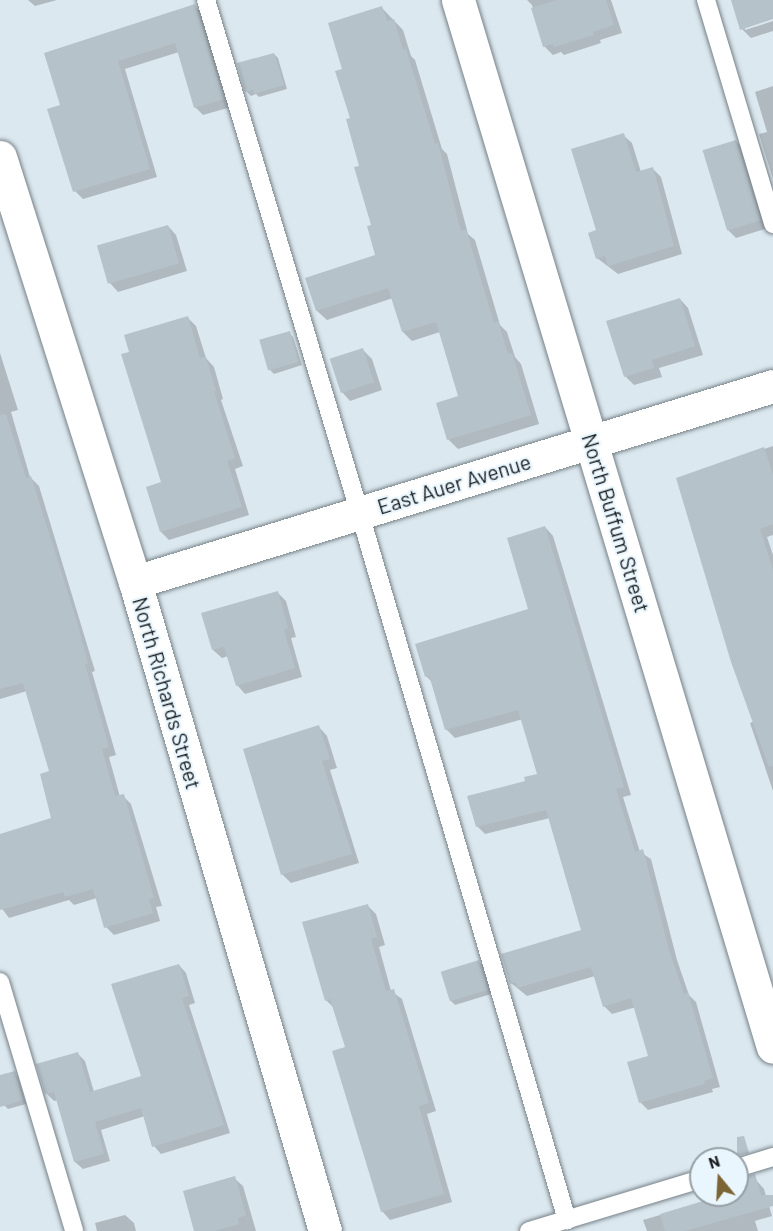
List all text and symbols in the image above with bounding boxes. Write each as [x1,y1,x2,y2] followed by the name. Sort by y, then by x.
[577,430,655,616] street label: North Buffum Street
[374,449,534,519] street label: East Auer Avenue
[128,594,206,792] street label: North Richards Street
[689,1147,749,1207] north arrow
[706,1151,722,1172] text: N

